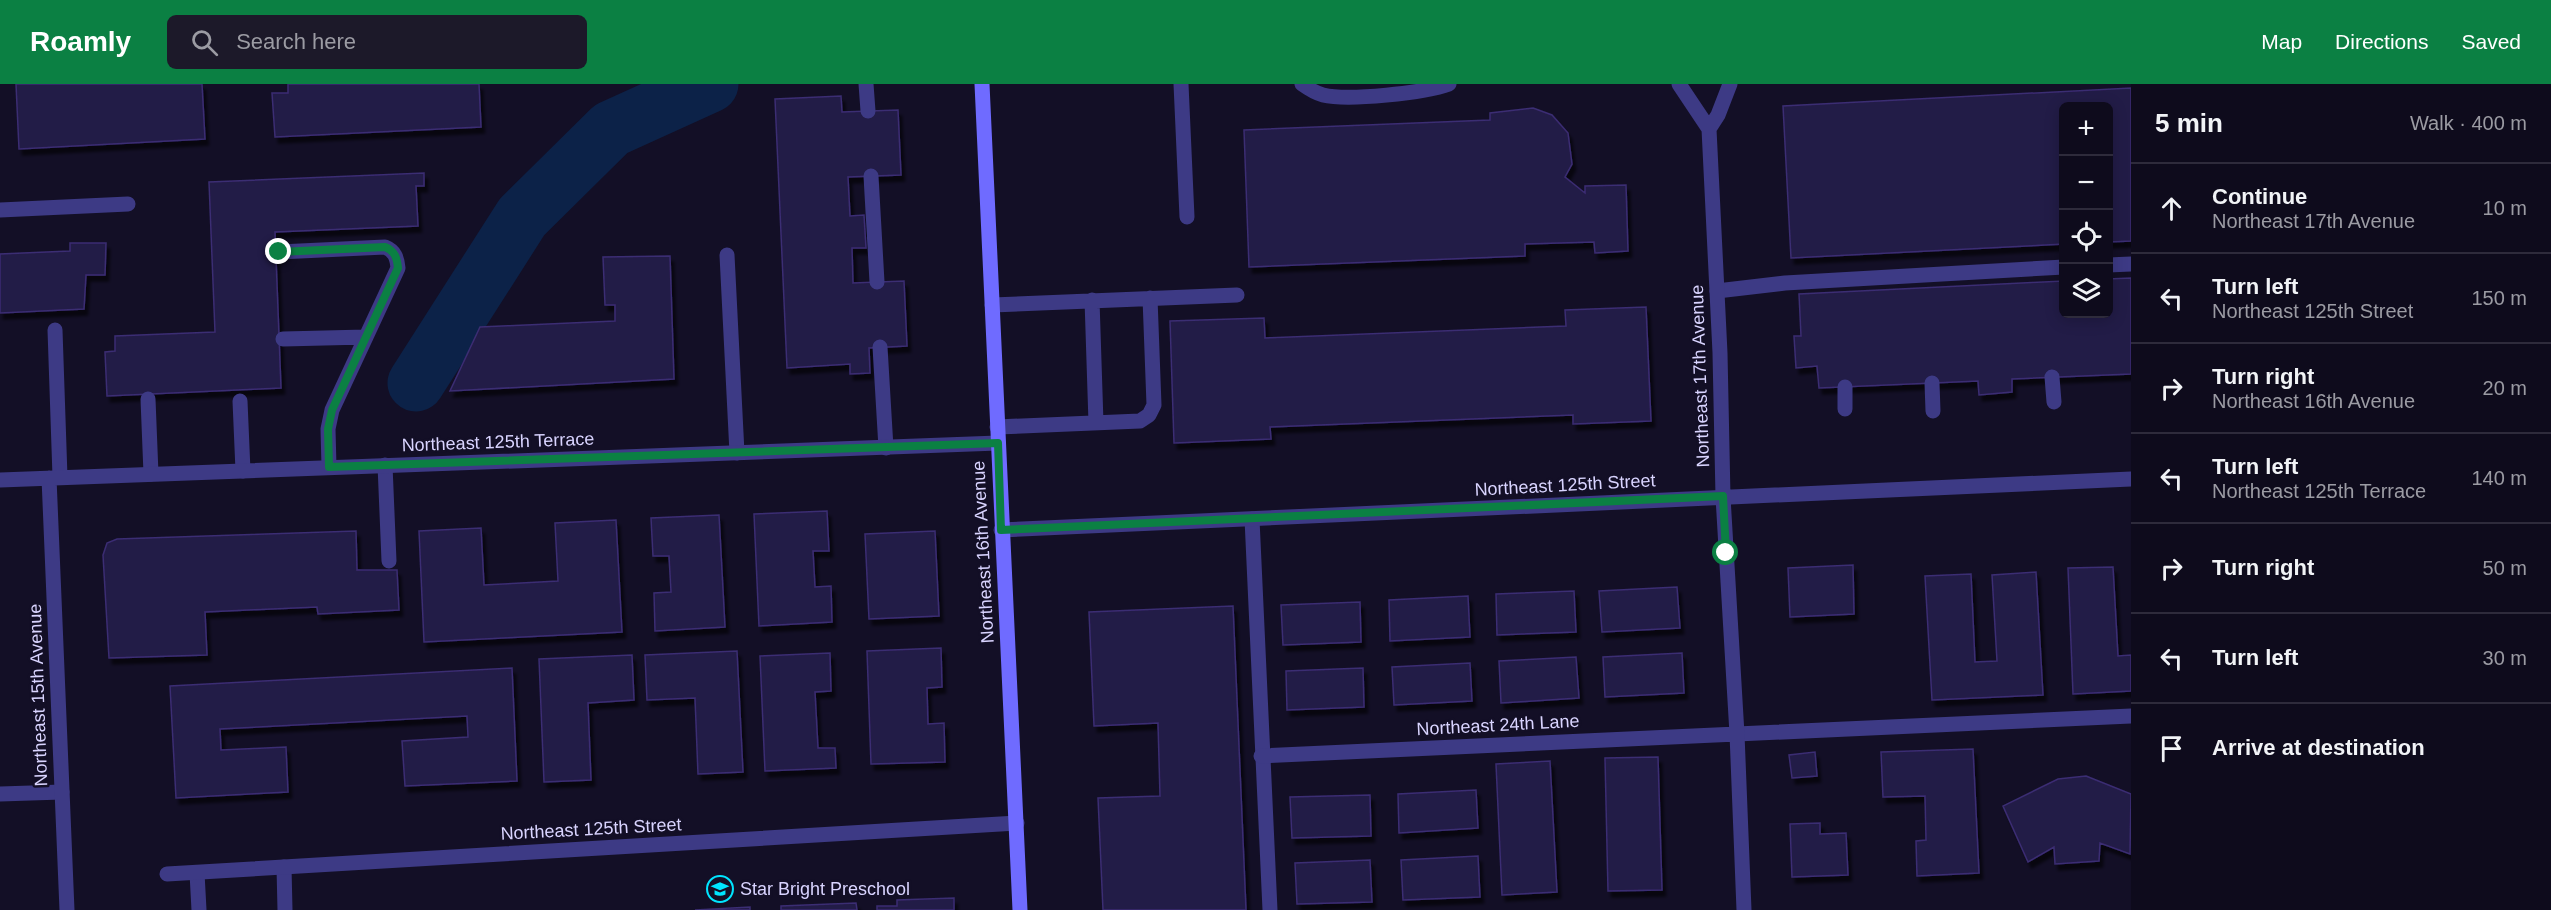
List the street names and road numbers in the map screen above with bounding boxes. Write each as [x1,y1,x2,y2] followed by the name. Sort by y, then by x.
[1687,284,1713,468] street label: Northeast 17th Avenue
[401,429,595,455] street label: Northeast 125th Terrace
[968,460,998,644] street label: Northeast 16th Avenue
[1474,470,1656,500] street label: Northeast 125th Street
[25,603,51,787] street label: Northeast 15th Avenue
[1416,711,1580,739] street label: Northeast 24th Lane
[500,814,682,844] street label: Northeast 125th Street

